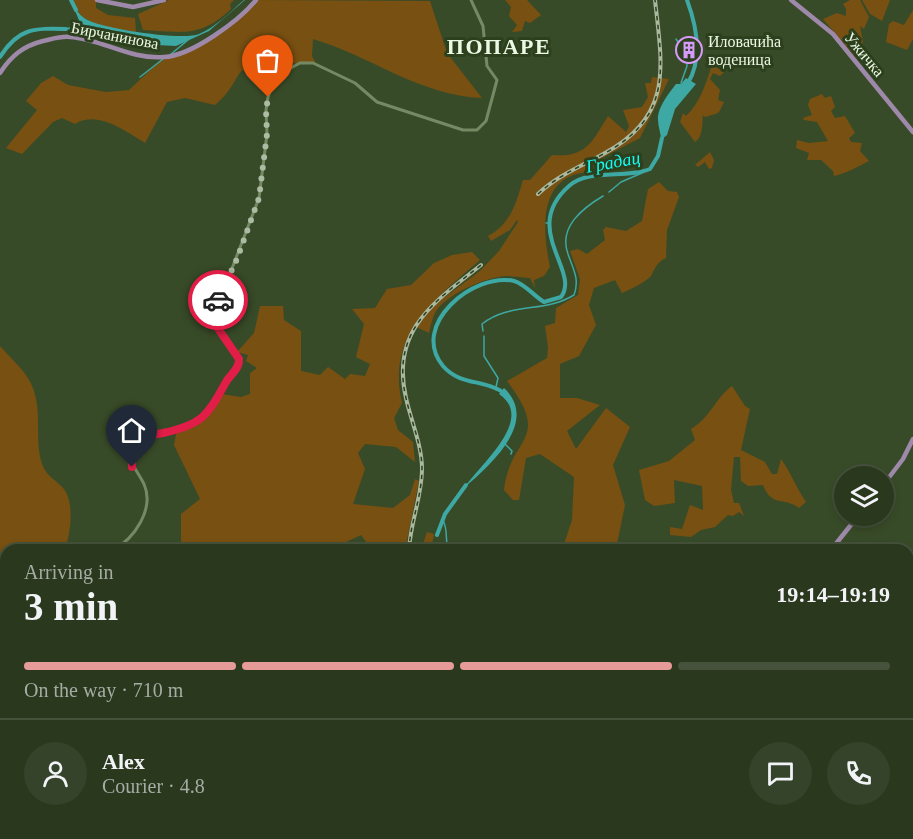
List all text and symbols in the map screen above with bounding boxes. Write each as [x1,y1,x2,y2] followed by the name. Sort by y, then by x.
[70,19,160,53] street label: Бирчанинова
[841,29,888,80] street label: Ужичка
[708,33,781,69] place label: Иловачића воденица
[447,34,551,59] district label: ПОПАРЕ
[242,35,293,97] pin
[674,35,704,65] building icon: Иловачића воденица
[251,44,284,77] icon: bag
[583,147,642,177] water label: Градац
[188,270,248,330] courier
[202,284,235,317] icon: car
[106,405,157,467] pin
[115,414,148,447] icon: home
[834,466,894,526] map controls
[834,466,894,526] button: layers
[24,561,113,583] text: Arriving in
[776,582,890,607] text: 19:14–19:19
[24,585,118,628] text: 3 min
[24,679,183,701] text: On the way · 710 m
[24,742,87,805] button: person
[749,742,812,805] button: chat
[827,742,890,805] button: phone
[102,749,145,774] text: Alex
[102,775,205,797] text: Courier · 4.8

